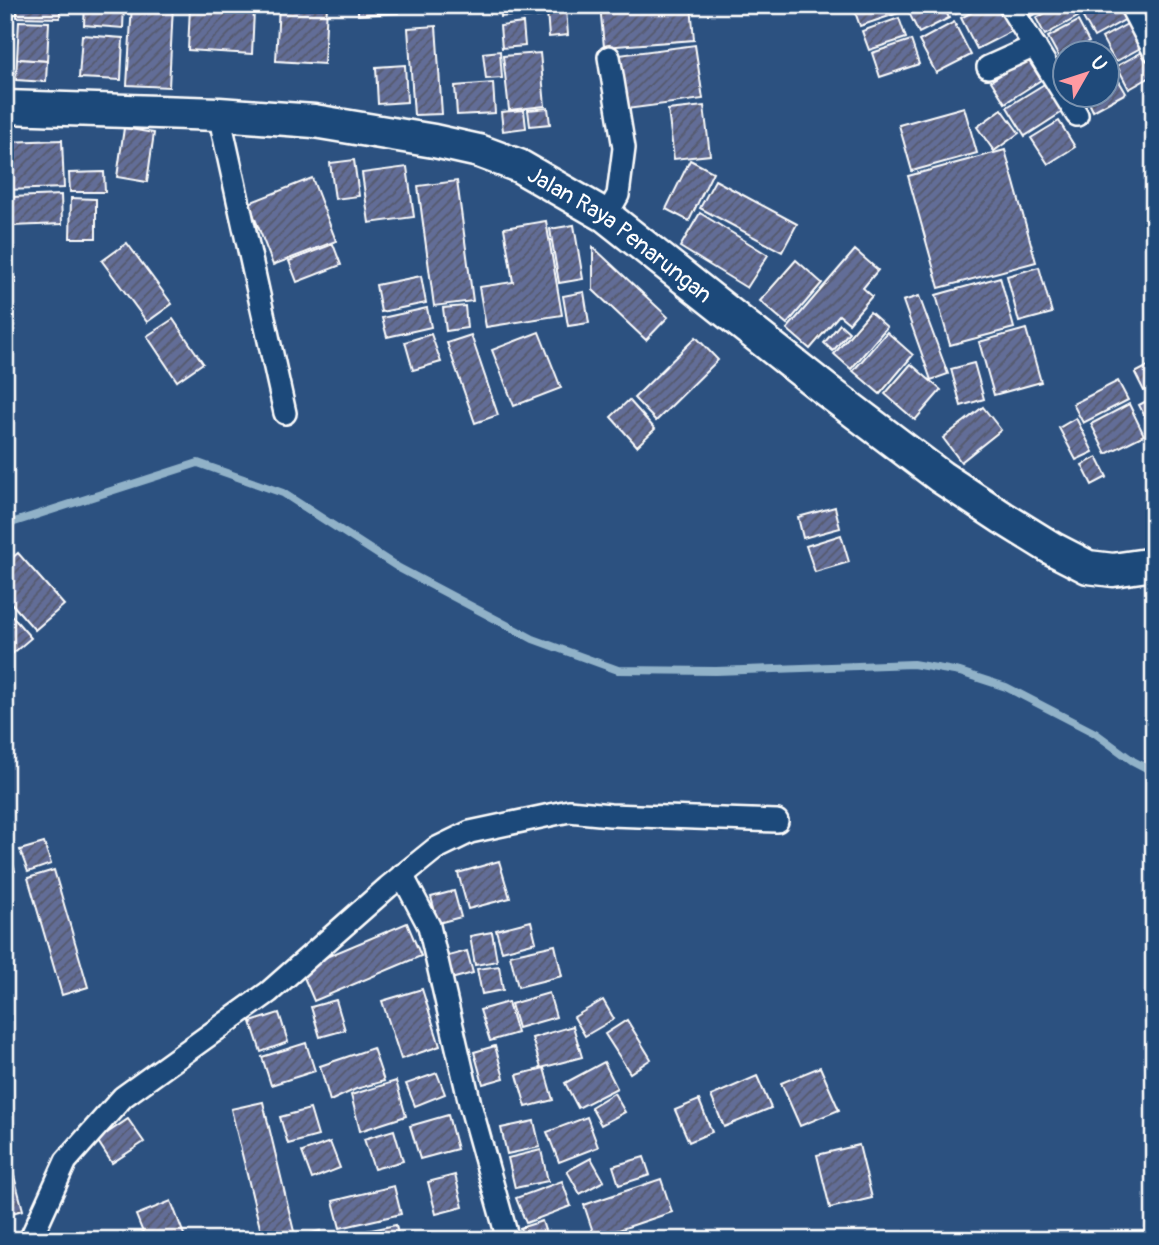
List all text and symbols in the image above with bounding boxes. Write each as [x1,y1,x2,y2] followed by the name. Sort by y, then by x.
[1050,38,1120,108] north arrow
[1085,51,1112,76] text: U
[522,160,718,309] street label: Jalan Raya Penarungan

